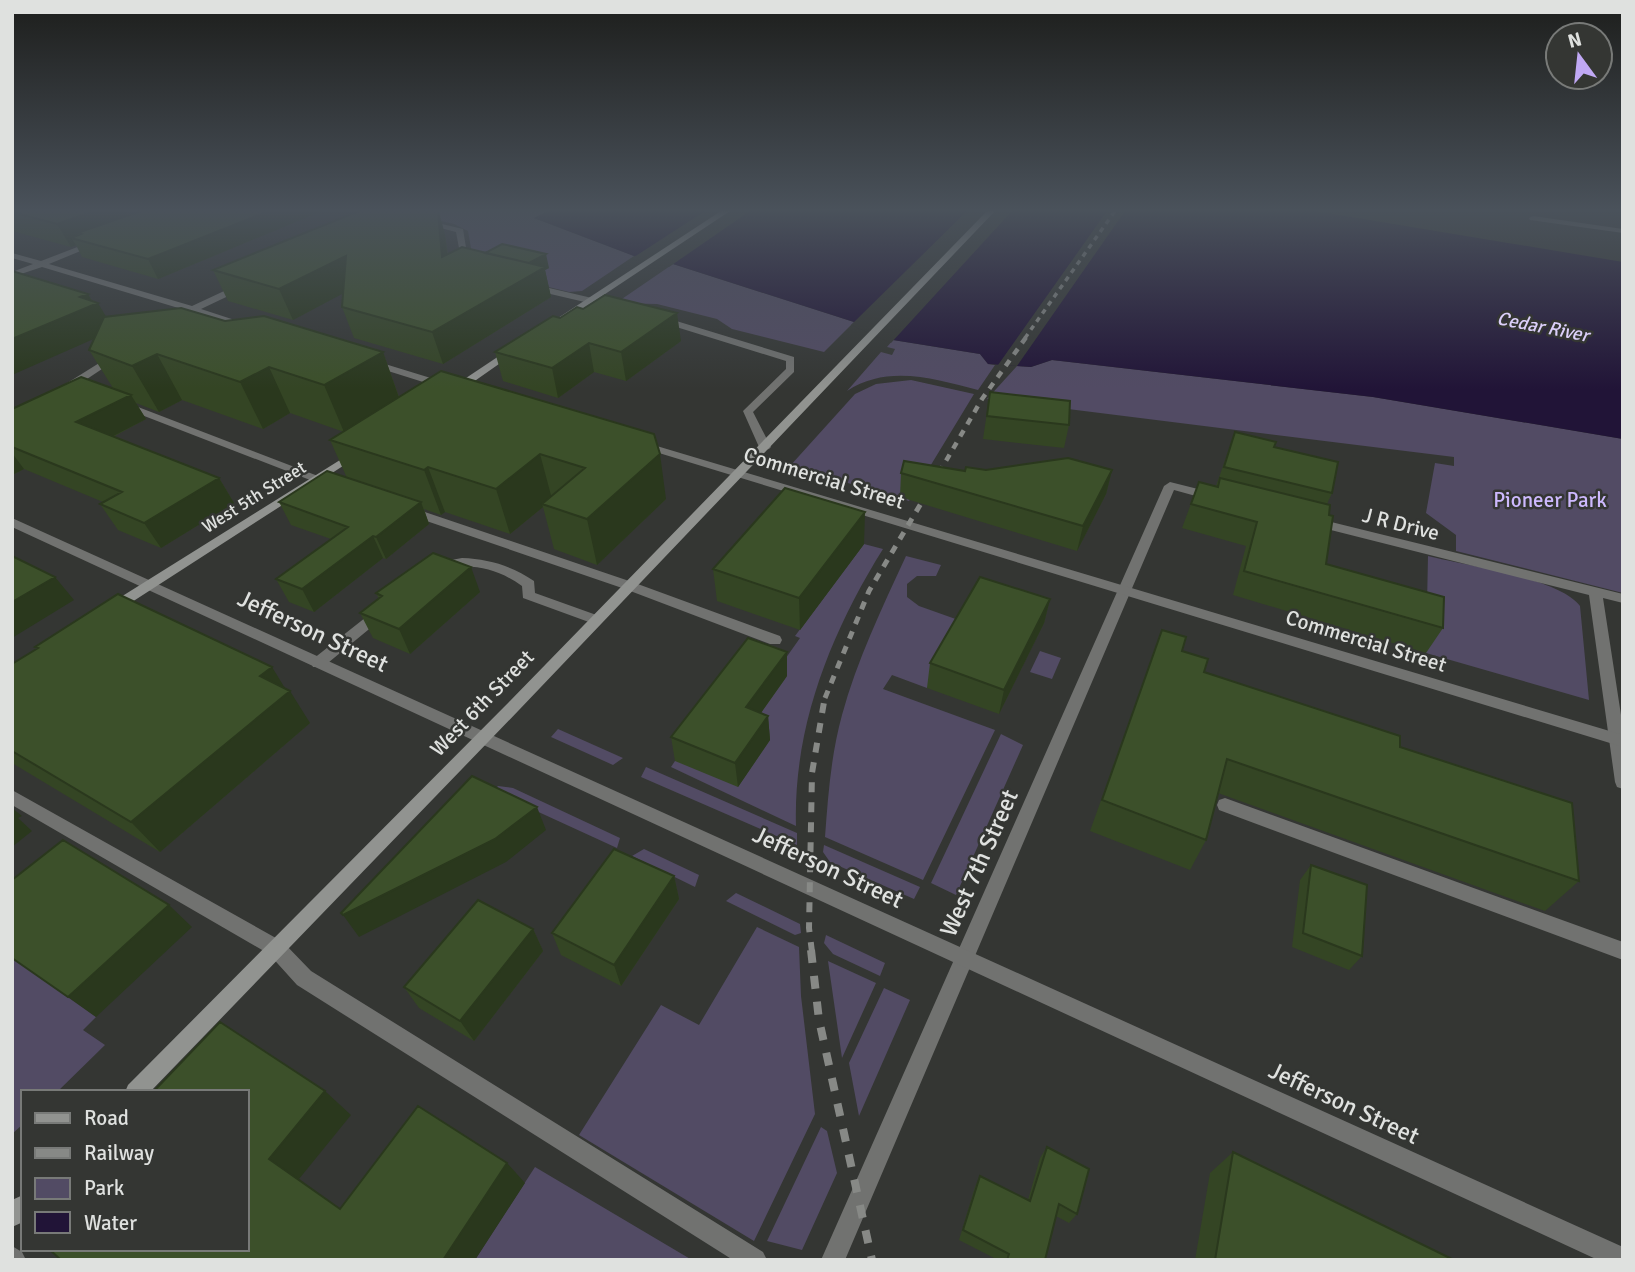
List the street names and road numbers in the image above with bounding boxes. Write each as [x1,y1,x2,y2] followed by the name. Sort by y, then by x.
[740,441,908,515] street label: Commercial Street
[198,456,310,538] street label: West 5th Street
[1360,502,1442,546] street label: J R Drive
[233,583,393,679] street label: Jefferson Street
[1282,604,1450,678] street label: Commercial Street
[425,644,539,762] street label: West 6th Street
[933,785,1025,941] street label: West 7th Street
[748,819,908,915] street label: Jefferson Street
[1264,1055,1424,1151] street label: Jefferson Street

